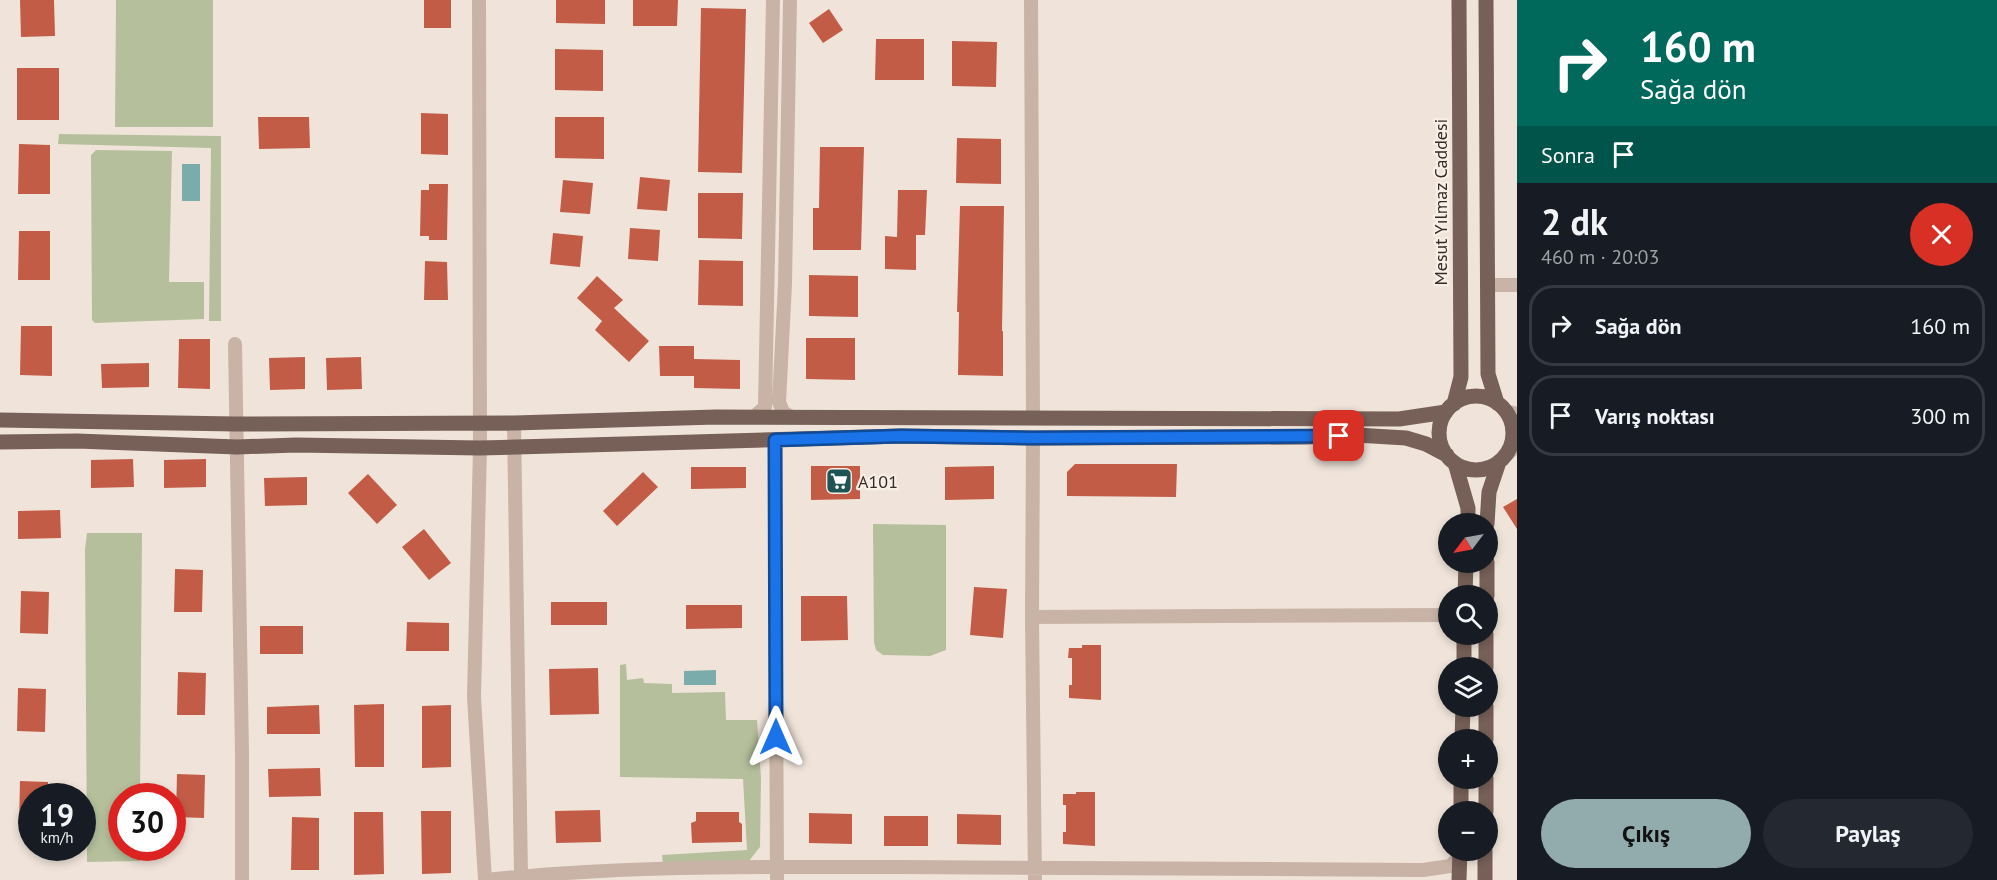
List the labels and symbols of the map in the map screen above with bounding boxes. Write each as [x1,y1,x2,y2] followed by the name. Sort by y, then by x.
[1429,119,1452,285] street label: Mesut Yılmaz Caddesi
[1313,410,1364,461] pin
[824,466,854,496] supermarket icon: A101
[858,470,898,493] place label: A101
[1438,513,1498,573] north arrow
[744,705,808,769] position arrow
[108,783,186,861] speed limit sign: 30

